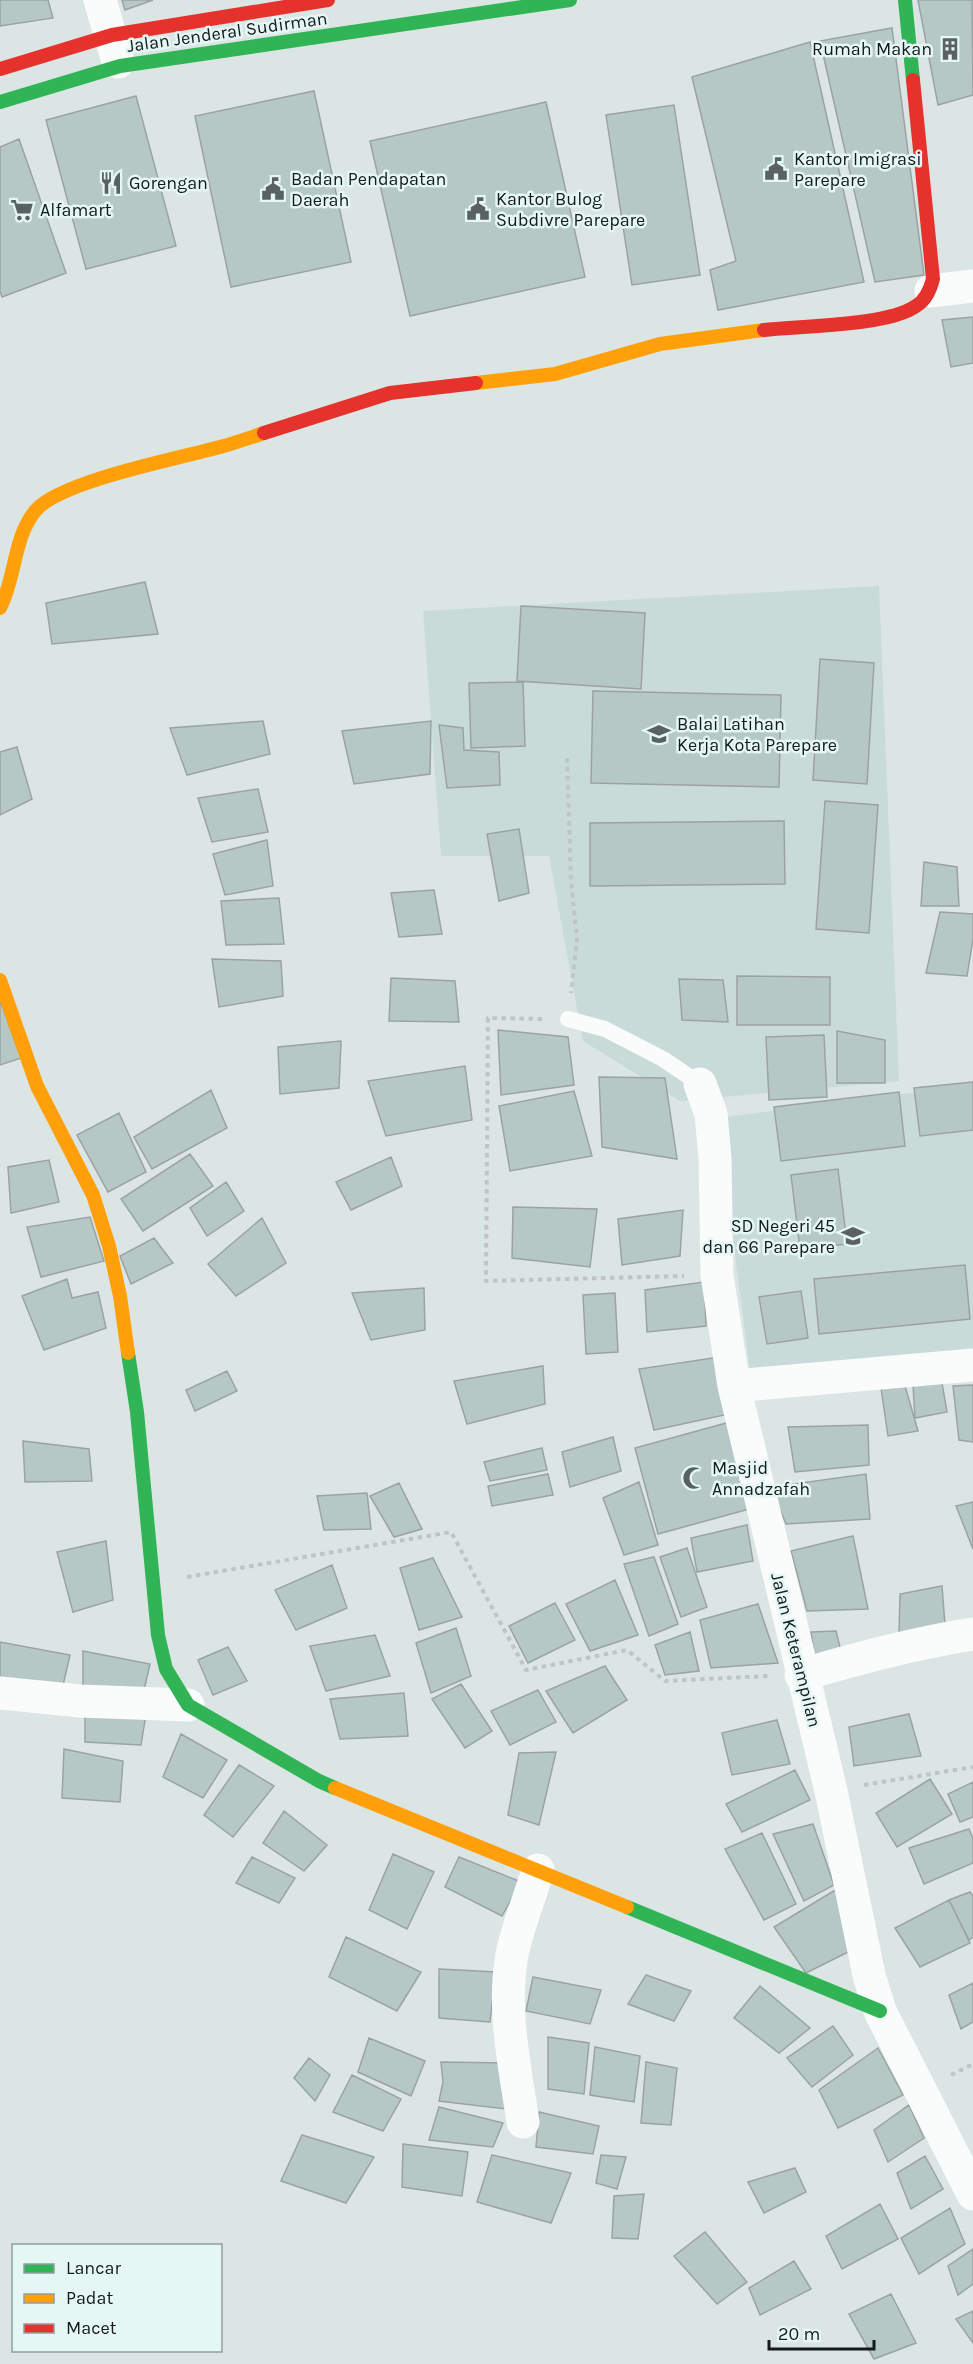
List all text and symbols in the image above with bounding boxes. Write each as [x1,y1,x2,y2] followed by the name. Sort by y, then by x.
[125,7,329,57] street label: Jalan Jenderal Sudirman
[937,36,963,62] building icon: Rumah Makan
[812,38,932,60] place label: Rumah Makan
[794,148,922,191] place label: Kantor Imigrasi Parepare
[763,156,789,182] public building icon: Kantor Imigrasi Parepare
[291,168,446,211] place label: Badan Pendapatan Daerah
[98,170,124,196] restaurant icon: Gorengan
[129,172,208,194] place label: Gorengan
[260,176,286,202] public building icon: Badan Pendapatan Daerah
[496,188,645,231] place label: Kantor Bulog Subdivre Parepare
[465,196,491,222] public building icon: Kantor Bulog Subdivre Parepare
[9,197,35,223] supermarket icon: Alfamart
[40,199,112,221] place label: Alfamart
[677,713,837,756] place label: Balai Latihan Kerja Kota Parepare
[646,721,672,747] school or university icon: Balai Latihan Kerja Kota Parepare
[703,1215,835,1258] place label: SD Negeri 45 dan 66 Parepare
[840,1223,866,1249] school or university icon: SD Negeri 45 dan 66 Parepare
[712,1457,810,1500] place label: Masjid Annadzafah
[681,1465,707,1491] mosque icon: Masjid Annadzafah
[766,1570,826,1730] street label: Jalan Keterampilan
[12,2244,222,2352] legend
[66,2257,121,2279] text: Lancar
[66,2287,113,2309] text: Padat
[769,2313,874,2351] scale bar
[66,2317,117,2339] text: Macet
[778,2323,820,2345] text: 20 m

